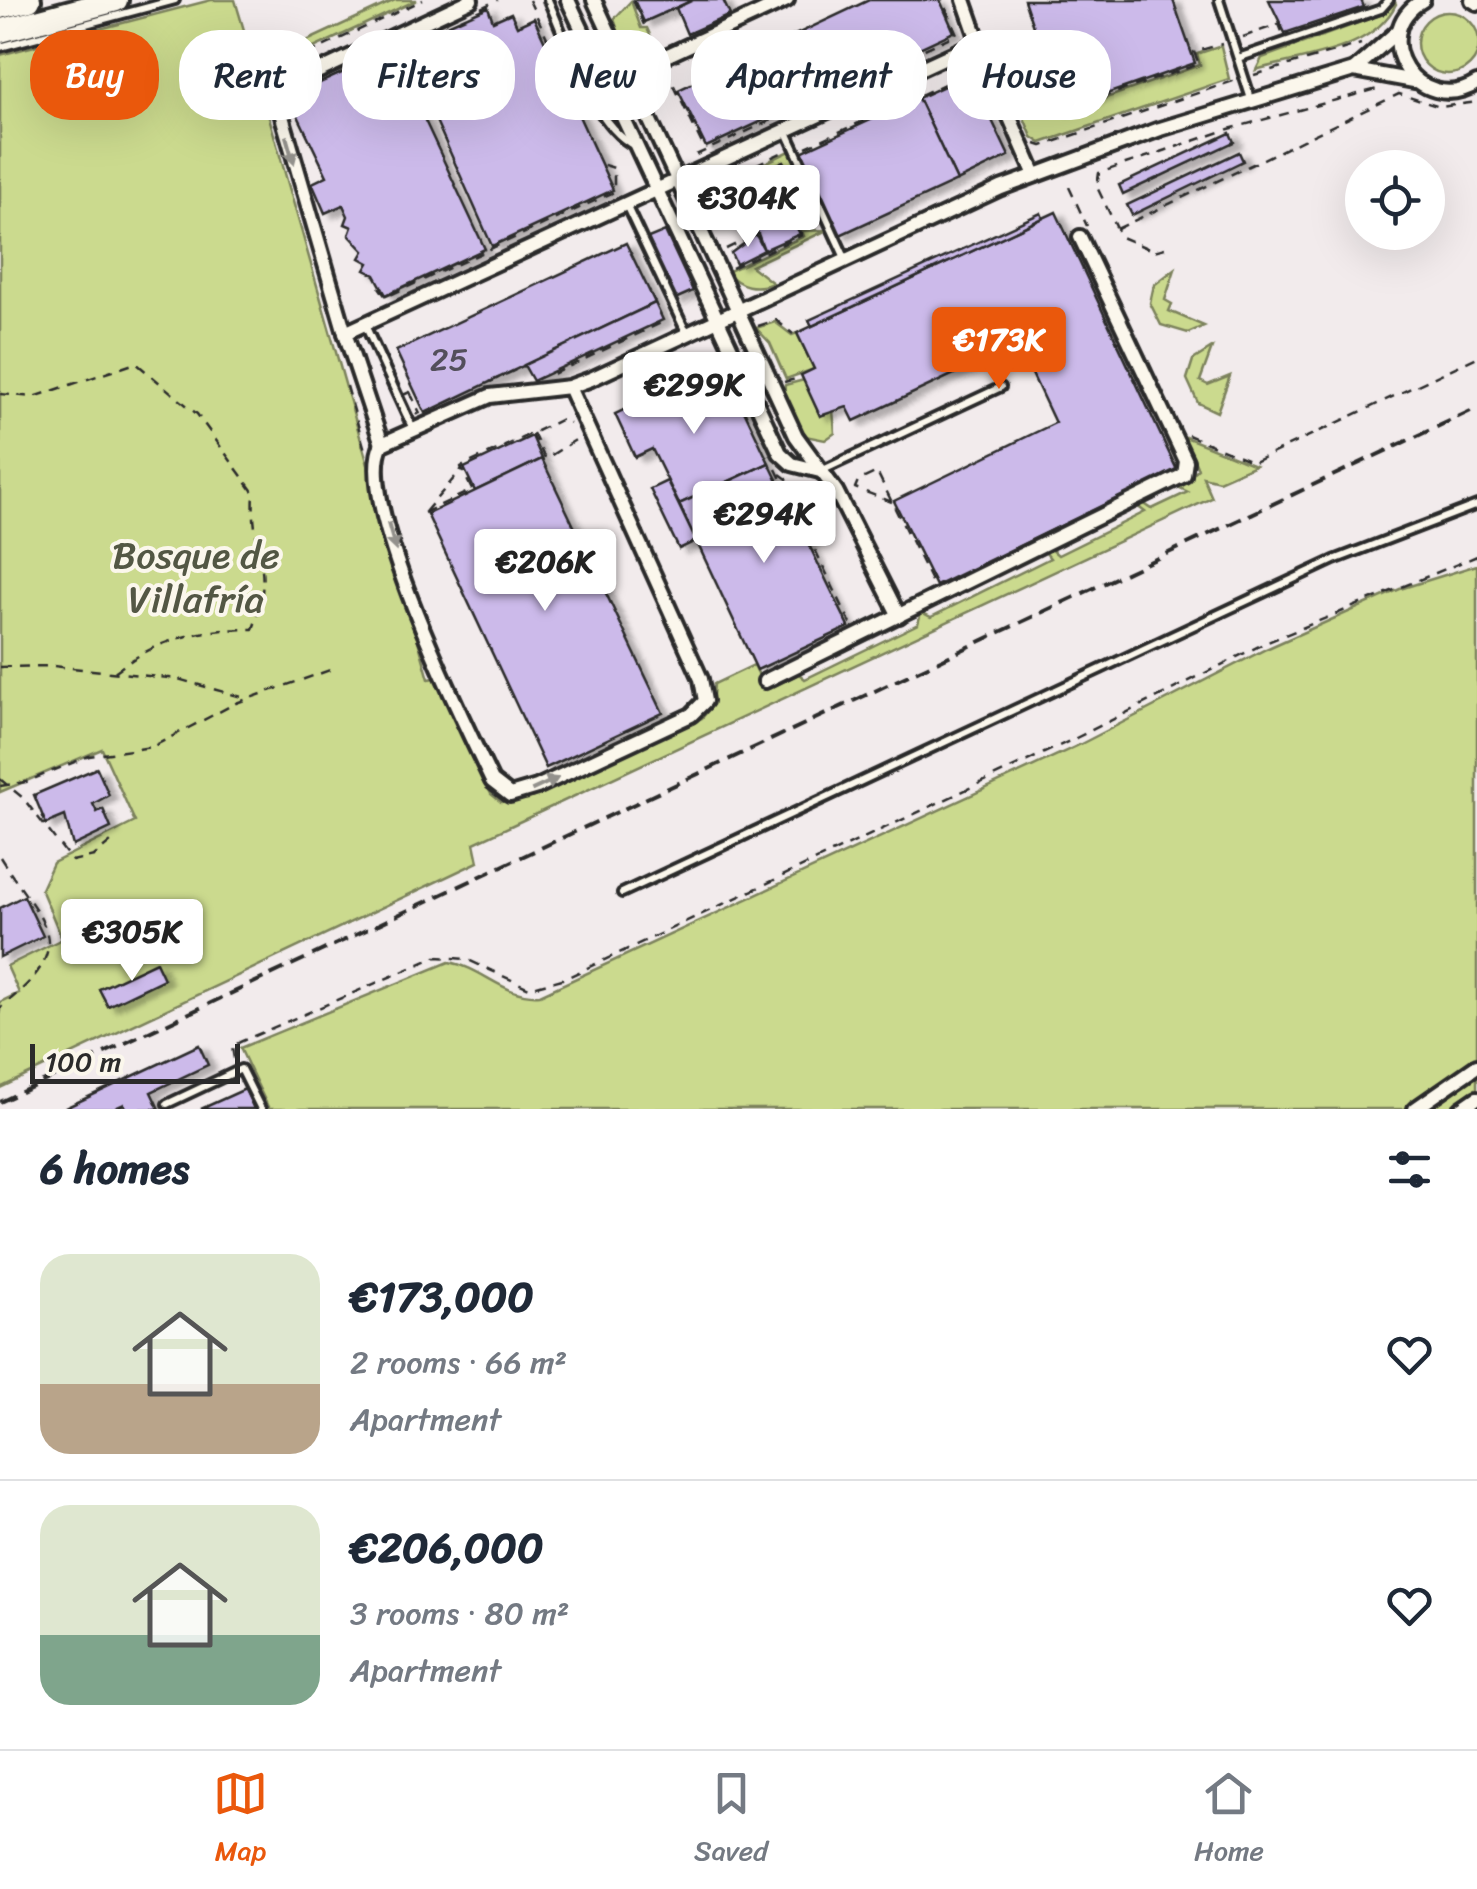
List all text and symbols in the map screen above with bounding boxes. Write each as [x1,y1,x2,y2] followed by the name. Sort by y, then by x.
[30,30,159,120] chip: Buy
[179,30,322,120] chip: Rent
[342,30,515,120] chip: Filters
[535,30,671,120] chip: New
[691,30,927,120] chip: Apartment
[947,30,1111,120] chip: House
[283,135,298,166] one-way arrow
[1345,150,1445,250] map controls
[1345,150,1445,250] button: locate
[678,165,818,250] pin: €304K
[699,169,797,226] text: €304K
[929,307,1069,392] pin: €173K
[954,311,1044,368] text: €173K
[430,331,468,388] house number: 25
[624,352,764,437] pin: €299K
[645,356,743,413] text: €299K
[694,481,834,566] pin: €294K
[715,485,813,542] text: €294K
[112,522,280,633] park label: Bosque de Villafría
[385,522,400,553] one-way arrow
[475,529,615,614] pin: €206K
[496,533,594,590] text: €206K
[530,775,559,792] one-way arrow
[62,899,202,984] pin: €305K
[83,903,181,960] text: €305K
[45,1037,121,1086] text: 100 m
[30,1039,240,1084] scale bar
[40,1132,189,1206] text: 6 homes
[1382,1142,1437,1197] icon: filters
[350,1260,534,1334] text: €173,000
[120,1294,240,1414] icon: home
[1382,1327,1437,1382] icon: heart
[350,1334,567,1391] text: 2 rooms · 66 m²
[350,1391,501,1448] text: Apartment
[350,1511,543,1585] text: €206,000
[120,1545,240,1665] icon: home
[1382,1578,1437,1633] icon: heart
[350,1585,569,1642] text: 3 rooms · 80 m²
[350,1642,501,1699] text: Apartment
[213,1766,268,1875] tab: Map
[694,1766,768,1875] tab: Saved
[1194,1766,1264,1875] tab: Home

